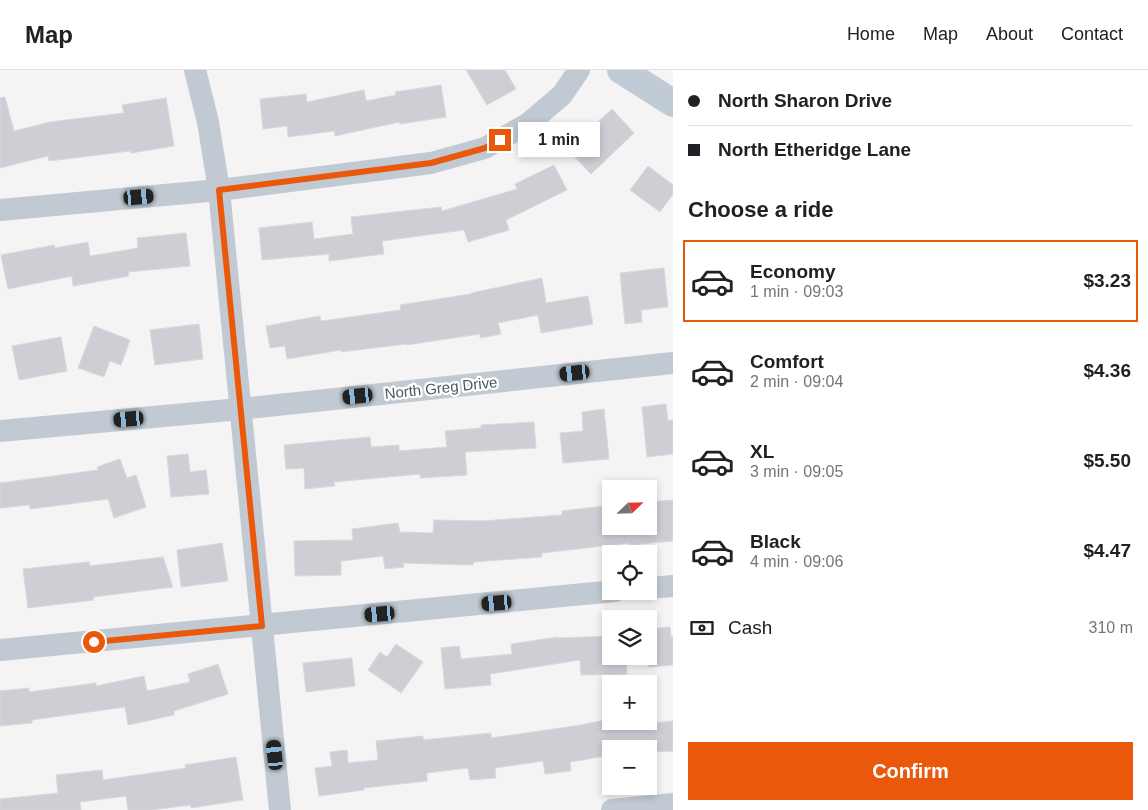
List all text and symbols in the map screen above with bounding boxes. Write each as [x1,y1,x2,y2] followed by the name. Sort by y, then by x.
[25,21,73,48] text: Map
[847,24,895,44] text: Home
[923,24,958,44] text: Map
[986,24,1033,44] text: About
[1061,24,1123,44] text: Contact
[718,90,892,111] text: North Sharon Drive
[518,122,600,158] callout: 1 min
[489,129,511,151] route end
[538,131,580,148] text: 1 min
[718,139,911,160] text: North Etheridge Lane
[123,188,154,206] car
[688,197,833,222] text: Choose a ride
[690,259,735,304] icon: car
[750,261,836,282] text: Economy
[1083,270,1131,291] text: $3.23
[750,283,843,300] text: 1 min · 09:03
[690,349,735,394] icon: car
[750,351,824,372] text: Comfort
[1083,360,1131,381] text: $4.36
[559,364,590,382] car
[384,373,498,402] street label: North Greg Drive
[750,373,843,390] text: 2 min · 09:04
[342,387,373,405] car
[113,410,144,428] car
[690,439,735,484] icon: car
[750,441,774,462] text: XL
[1083,450,1131,471] text: $5.50
[750,463,843,480] text: 3 min · 09:05
[602,480,658,535] north arrow
[602,480,657,795] map controls
[690,529,735,574] icon: car
[750,531,801,552] text: Black
[1083,540,1131,561] text: $4.47
[602,545,657,600] button: locate
[750,553,843,570] text: 4 min · 09:06
[481,594,512,612] car
[364,605,395,623] car
[602,610,657,665] button: layers
[688,614,716,642] icon: cash
[728,617,772,638] text: Cash
[1089,619,1133,636] text: 310 m
[83,631,105,653] route start
[602,675,657,730] button: +
[265,739,284,771] car
[602,740,657,795] button: −
[688,742,1133,800] button: Confirm

